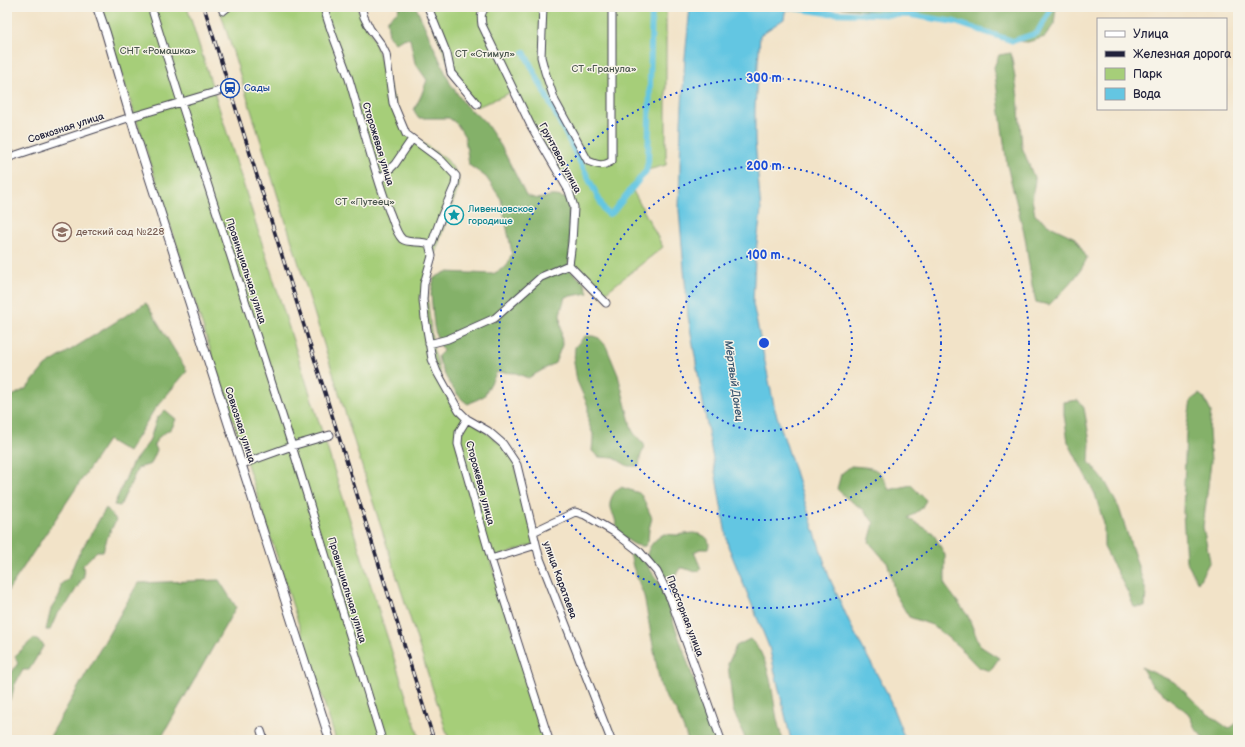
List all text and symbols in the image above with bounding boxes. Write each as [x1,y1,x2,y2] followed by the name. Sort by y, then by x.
[1097,18,1227,110] legend
[1133,27,1169,42] text: Улица
[120,45,197,57] park label: СНТ «Ромашка»
[1133,47,1231,62] text: Железная дорога
[455,48,515,60] park label: СТ «Стимул»
[571,63,637,75] park label: СТ «Гранула»
[1133,67,1163,82] text: Парк
[746,71,782,86] text: 300 m
[219,77,241,99] station icon: Сады
[244,82,270,94] place label: Сады
[1133,87,1161,102] text: Вода
[360,101,396,187] street label: Сторожевая улица
[27,110,106,146] street label: Совхозная улица
[536,121,584,195] street label: Грунтовая улица
[746,159,782,174] text: 200 m
[335,196,395,208] park label: СТ «Путеец»
[467,203,534,227] place label: Ливенцовское городище
[443,204,465,226] place icon: Ливенцовское городище
[223,217,269,325] street label: Провинциальная улица
[51,221,73,243] school or university icon: детский сад №228
[76,226,164,238] place label: детский сад №228
[747,248,781,263] text: 100 m
[757,336,771,350] centre of rings
[722,340,746,423] water label: Мёртвый Донец
[222,386,258,465] street label: Совхозная улица
[463,440,497,527] street label: Сторожевая улица
[325,535,369,645] street label: Провинциальная улица
[540,540,580,620] street label: улица Каратаева
[664,574,706,658] street label: Просторная улица

